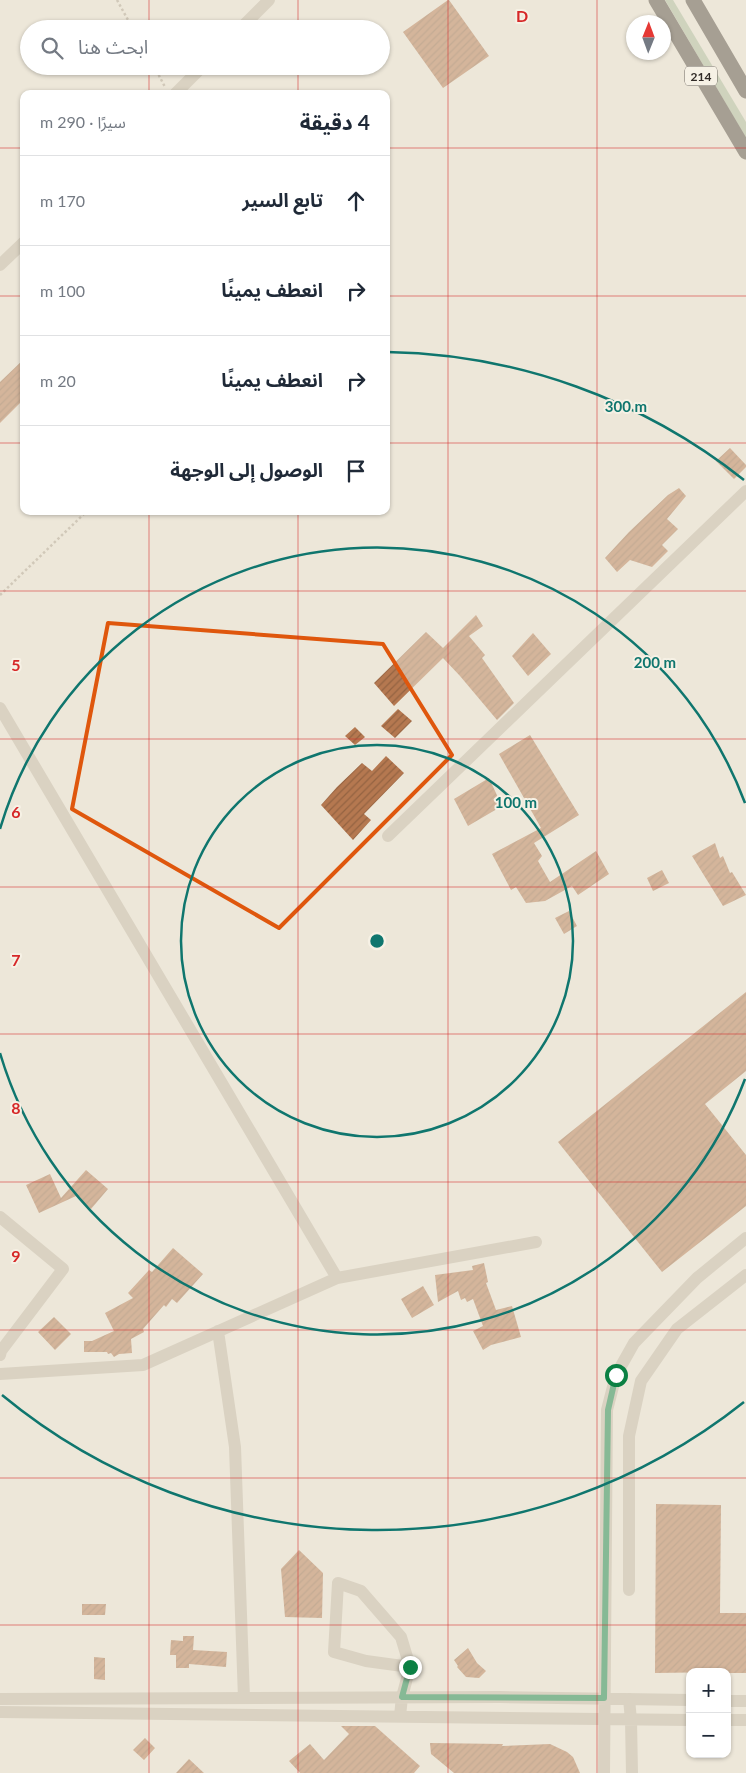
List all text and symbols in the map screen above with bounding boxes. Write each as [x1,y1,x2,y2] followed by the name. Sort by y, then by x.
[516,6,528,25] text: D
[626,15,671,60] north arrow
[20,20,390,75] search box
[38,34,66,62] icon: search
[78,35,148,58] text: ابحث هنا
[685,66,717,85] road number: 214
[300,109,370,134] text: 4 دقيقة
[40,112,126,131] text: سيرًا · 290 m
[342,187,370,215] icon: ahead
[242,188,323,211] text: تابع السير
[40,191,85,210] text: 170 m
[342,277,370,305] icon: right
[221,278,323,301] text: انعطف يمينًا
[40,281,85,300] text: 100 m
[342,367,370,395] icon: right
[221,368,323,391] text: انعطف يمينًا
[40,371,76,390] text: 20 m
[605,397,647,415] text: 300 m
[342,457,370,485] icon: arrive
[170,458,323,481] text: الوصول إلى الوجهة
[634,653,676,671] text: 200 m
[11,655,21,674] text: 5
[495,793,537,811] text: 100 m
[11,802,21,821] text: 6
[368,932,386,950] centre of rings
[11,950,21,969] text: 7
[11,1098,21,1117] text: 8
[11,1246,21,1265] text: 9
[605,1364,628,1387] route start
[399,1656,422,1679] route end
[686,1668,731,1758] map controls
[686,1668,731,1713] button: +
[686,1713,731,1758] button: −

